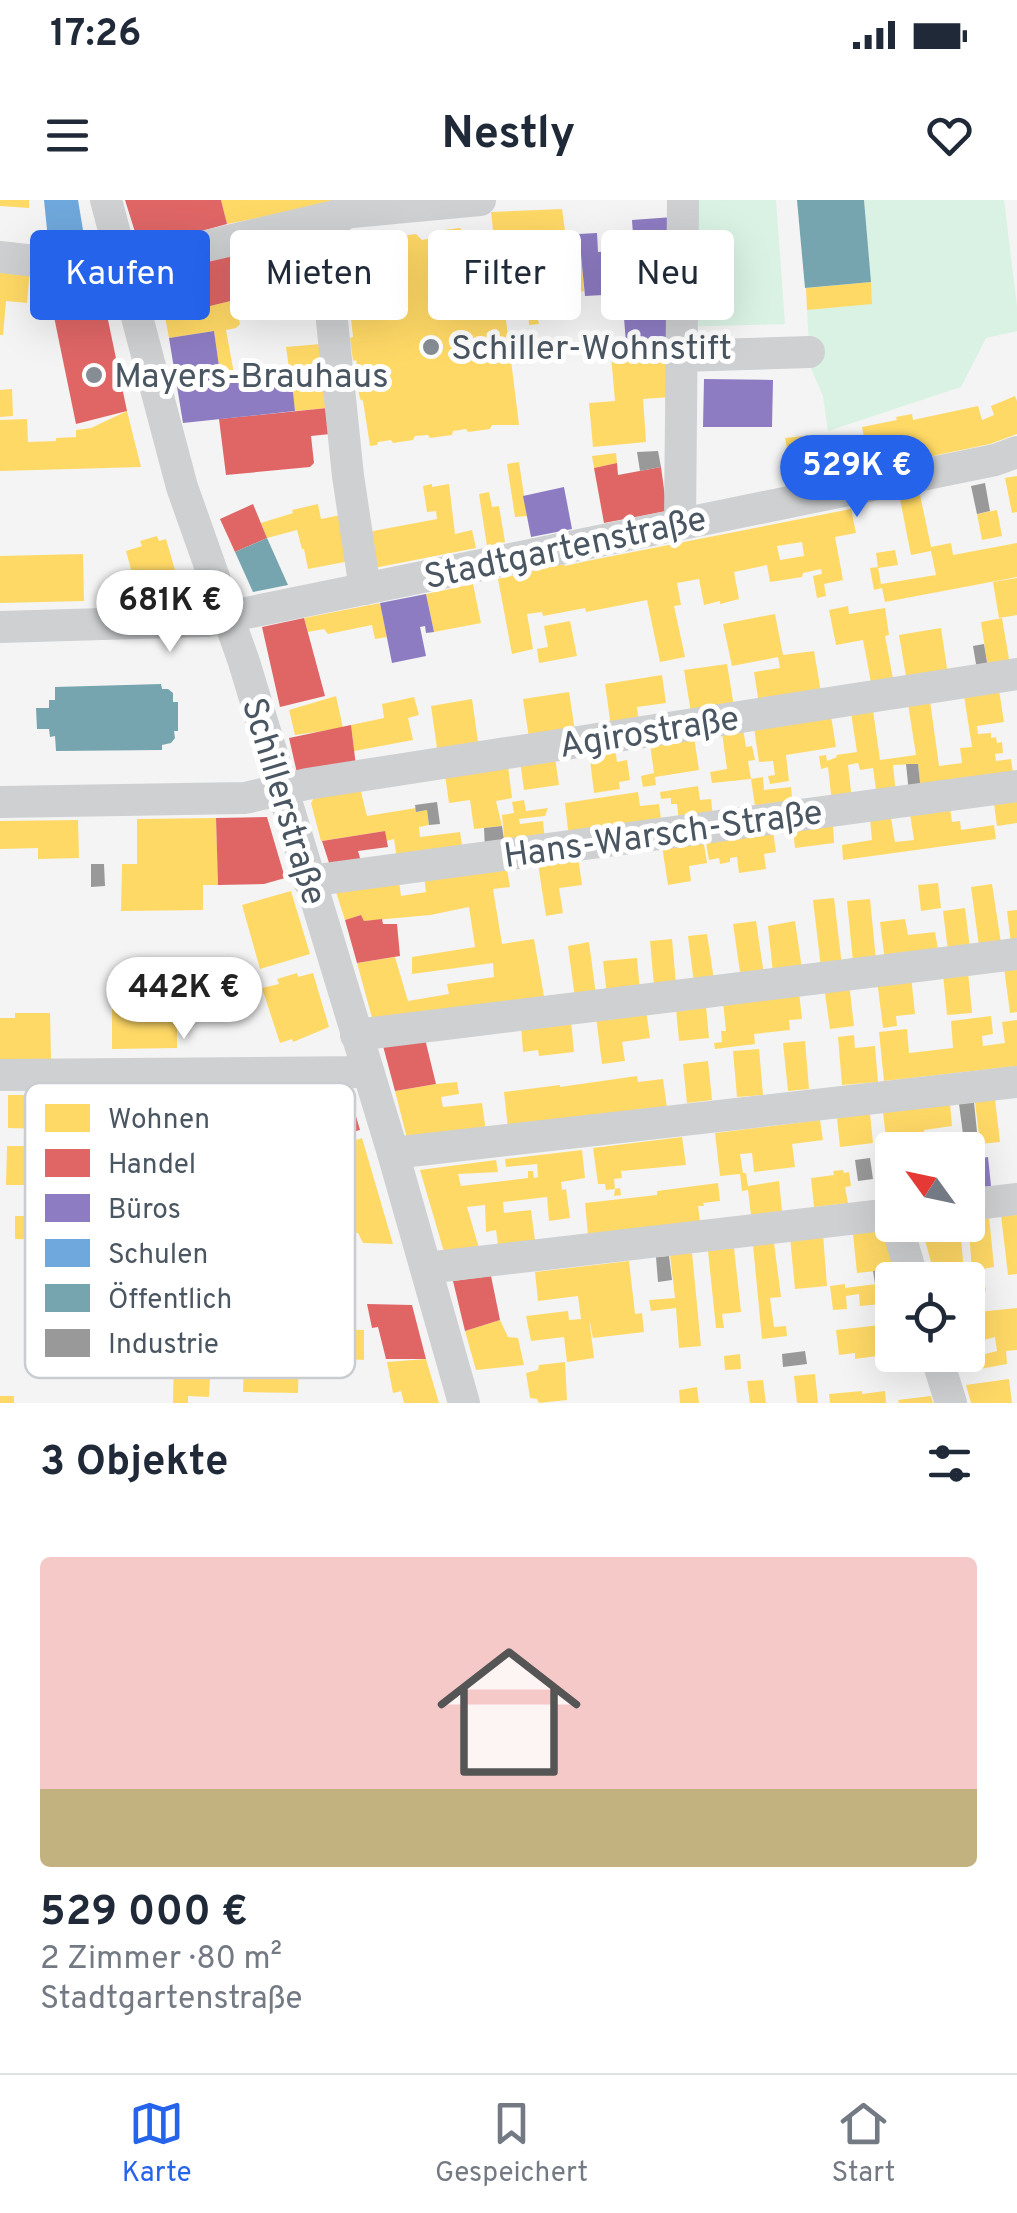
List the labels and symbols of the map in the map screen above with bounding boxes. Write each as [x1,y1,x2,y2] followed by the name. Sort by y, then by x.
[451,328,732,372] place label: Schiller-Wohnstift
[420,336,442,358] marker: Schiller-Wohnstift
[114,356,389,400] place label: Mayers-Brauhaus
[83,364,105,386] marker: Mayers-Brauhaus
[776,435,938,520] pin: 529K €
[421,499,711,601] street label: Stadtgartenstraße
[89,570,251,655] pin: 681K €
[230,693,335,911] street label: Schillerstraße
[556,698,742,770] street label: Agirostraße
[501,792,826,880] street label: Hans-Warsch-Straße
[103,957,265,1042] pin: 442K €
[25,1083,355,1378] legend
[108,1103,210,1139] text: Wohnen
[875,1132,985,1242] north arrow
[108,1148,196,1184] text: Handel
[108,1193,181,1229] text: Büros
[108,1238,208,1274] text: Schulen
[108,1281,232,1319] text: Öffentlich
[108,1328,219,1364] text: Industrie

